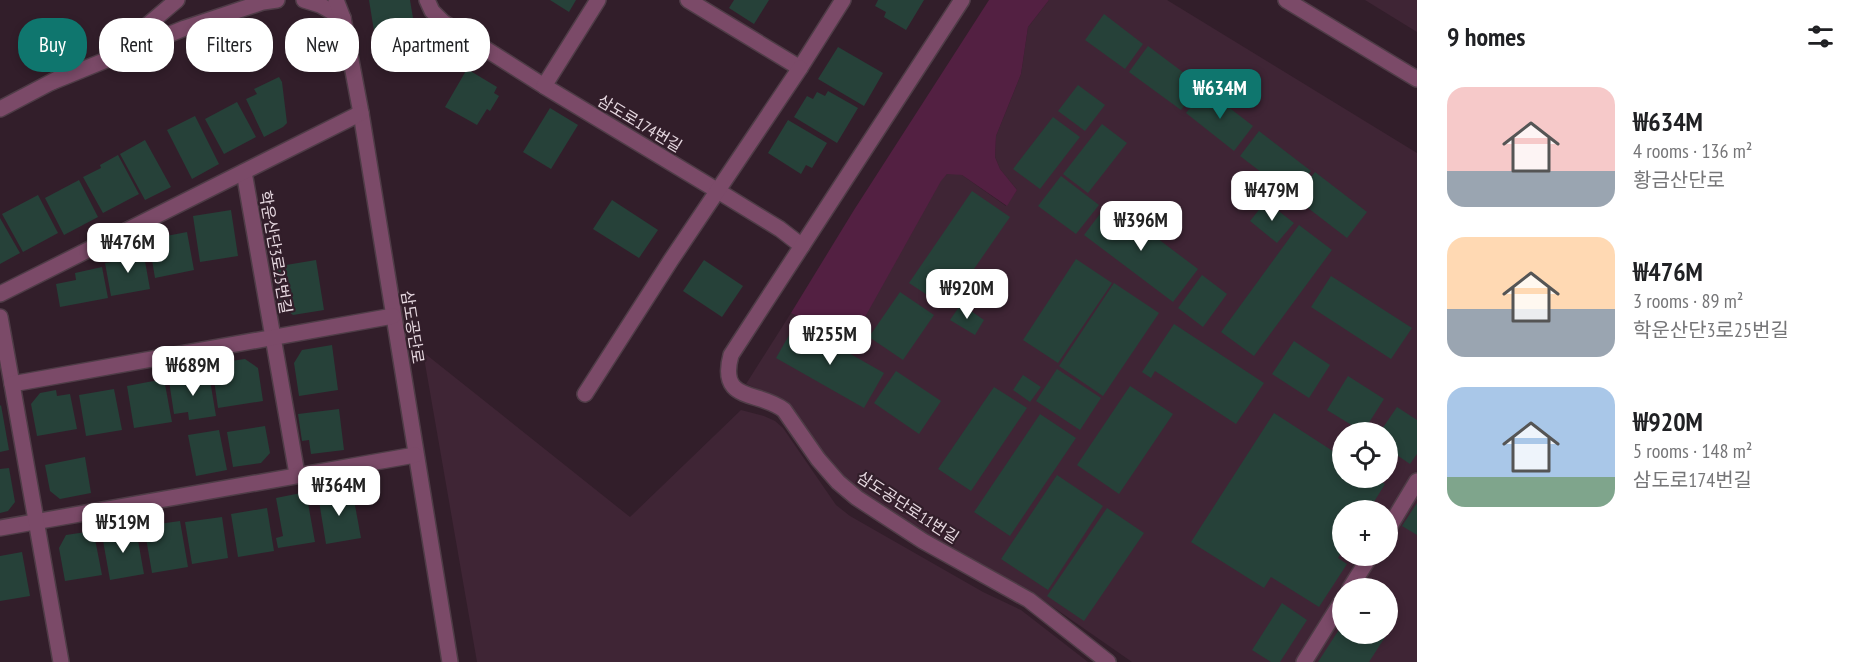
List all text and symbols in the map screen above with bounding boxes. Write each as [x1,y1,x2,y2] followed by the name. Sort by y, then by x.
[18,18,87,72] chip: Buy
[99,18,174,72] chip: Rent
[186,18,273,72] chip: Filters
[285,18,359,72] chip: New
[371,18,490,72] chip: Apartment
[1447,20,1525,53] text: 9 homes
[1804,20,1837,53] icon: filters
[1178,69,1262,120] pin: ₩634M
[1193,75,1247,101] text: ₩634M
[594,90,686,156] street label: 삼도로174번길
[1633,105,1703,138] text: ₩634M
[1495,111,1567,183] icon: home
[1633,138,1752,164] text: 4 rooms · 136 m²
[1633,167,1725,193] text: 황금산단로
[1230,171,1314,222] pin: ₩479M
[1245,177,1299,203] text: ₩479M
[255,189,297,315] street label: 학운산단3로25번길
[1099,201,1183,252] pin: ₩396M
[1114,207,1168,233] text: ₩396M
[86,223,170,274] pin: ₩476M
[101,229,155,255] text: ₩476M
[1633,255,1703,288] text: ₩476M
[1495,261,1567,333] icon: home
[925,269,1009,320] pin: ₩920M
[940,275,994,301] text: ₩920M
[1633,288,1743,314] text: 3 rooms · 89 m²
[397,289,429,365] street label: 삼도공단로
[788,315,872,366] pin: ₩255M
[1633,317,1789,343] text: 학운산단3로25번길
[803,321,857,347] text: ₩255M
[151,346,235,397] pin: ₩689M
[166,352,220,378] text: ₩689M
[1633,405,1703,438] text: ₩920M
[1495,411,1567,483] icon: home
[1332,422,1398,644] map controls
[1332,422,1398,488] button: locate
[1633,438,1752,464] text: 5 rooms · 148 m²
[297,466,381,517] pin: ₩364M
[853,467,963,547] street label: 삼도공단로11번길
[1633,467,1752,493] text: 삼도로174번길
[312,472,366,498] text: ₩364M
[1332,500,1398,566] button: +
[81,503,165,554] pin: ₩519M
[96,509,150,535] text: ₩519M
[1332,578,1398,644] button: −

